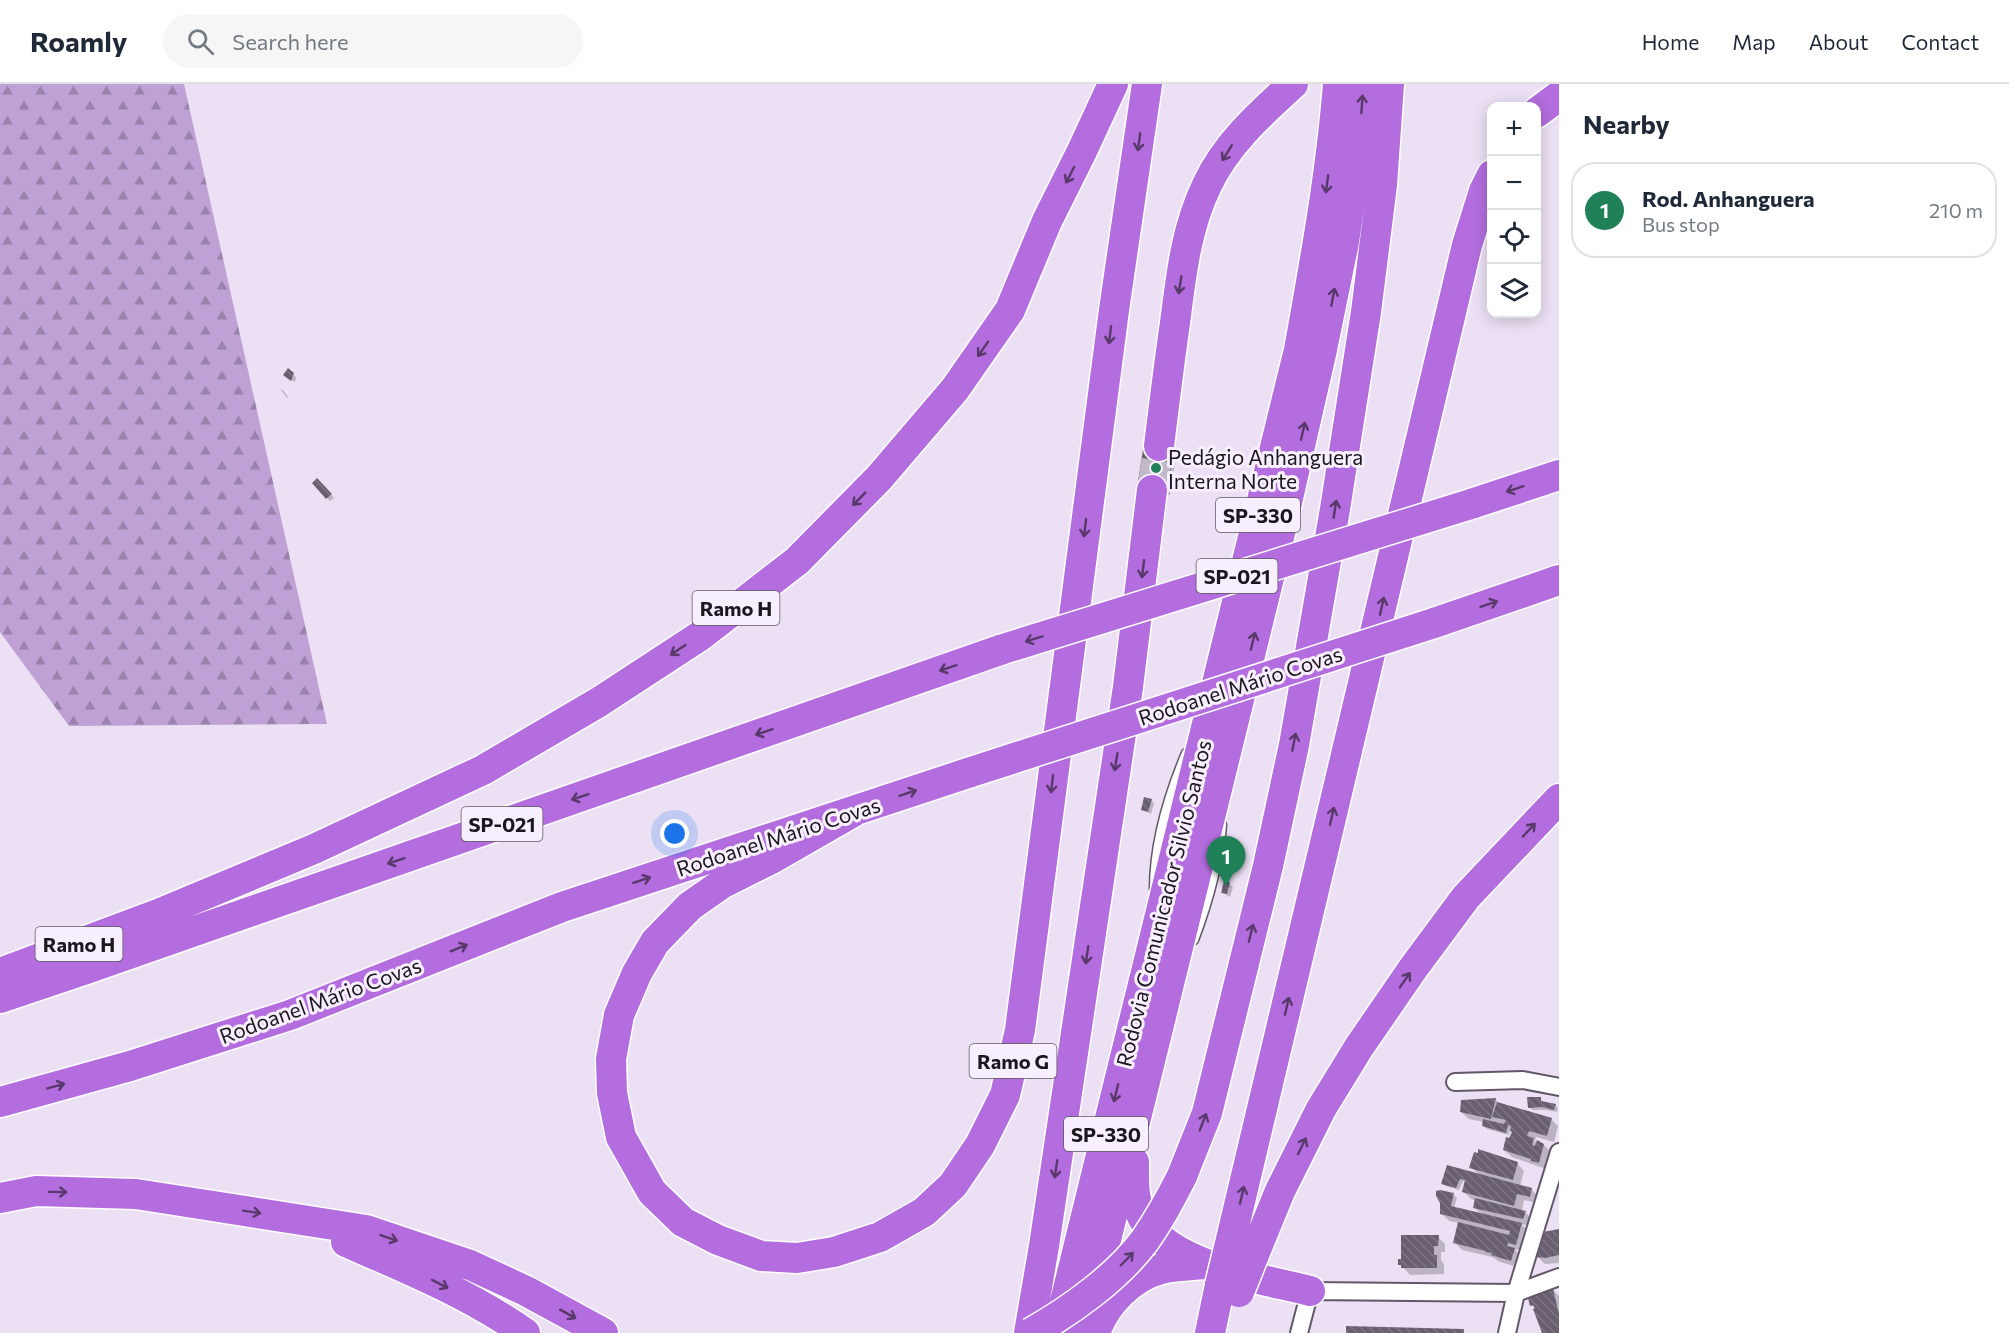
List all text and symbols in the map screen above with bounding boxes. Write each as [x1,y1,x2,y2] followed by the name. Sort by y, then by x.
[163,14,583,68] search box
[30,24,127,58] text: Roamly
[184,25,217,58] icon: search
[232,28,349,55] text: Search here
[1642,29,1699,54] text: Home
[1732,29,1776,54] text: Map
[1809,29,1868,54] text: About
[1901,29,1979,54] text: Contact
[1357,95,1368,115] one-way arrow
[1487,102,1541,318] map controls
[1487,102,1541,156] button: +
[1583,108,1670,139] text: Nearby
[1133,131,1144,151] one-way arrow
[1220,144,1232,161] one-way arrow
[1487,156,1541,210] button: −
[1064,166,1076,184] one-way arrow
[1321,173,1332,193] one-way arrow
[1642,185,1815,212] text: Rod. Anhanguera
[1600,198,1609,222] text: 1
[1929,198,1983,222] text: 210 m
[1487,210,1541,264] button: locate
[1642,212,1720,236] text: Bus stop
[1487,264,1541,318] button: layers
[1174,275,1185,295] one-way arrow
[1327,287,1339,306] one-way arrow
[1105,324,1116,344] one-way arrow
[977,340,989,356] one-way arrow
[1298,422,1310,441] one-way arrow
[1168,444,1363,493] place label: Pedágio Anhanguera Interna Norte
[1149,461,1163,475] marker: Pedágio Anhanguera Interna Norte
[1506,484,1525,495] one-way arrow
[852,491,866,506] one-way arrow
[1216,498,1300,532] road number: SP-330
[1330,500,1341,519] one-way arrow
[1080,518,1091,538] one-way arrow
[1137,559,1148,578] one-way arrow
[1196,559,1278,593] road number: SP-021
[692,591,780,625] road number: Ramo H
[1376,596,1388,615] one-way arrow
[1479,598,1498,609] one-way arrow
[1248,632,1260,651] one-way arrow
[1025,634,1044,645] one-way arrow
[1135,640,1345,730] street label: Rodoanel Mário Covas
[670,645,687,657] one-way arrow
[939,663,958,674] one-way arrow
[755,728,774,739] one-way arrow
[1289,733,1300,753] one-way arrow
[1110,737,1216,1069] street label: Rodovia Comunicador Silvio Santos
[1111,752,1122,772] one-way arrow
[1047,774,1058,793] one-way arrow
[898,787,917,798] one-way arrow
[673,791,883,881] street label: Rodoanel Mário Covas
[571,792,590,803] one-way arrow
[462,807,542,841] road number: SP-021
[1326,807,1338,826] one-way arrow
[660,819,689,848] your location
[1521,823,1536,838] one-way arrow
[1206,836,1246,886] pin: 1
[387,856,406,867] one-way arrow
[632,874,651,885] one-way arrow
[1246,924,1258,943] one-way arrow
[36,927,122,961] road number: Ramo H
[449,942,468,953] one-way arrow
[1082,945,1093,964] one-way arrow
[216,952,424,1048] street label: Rodoanel Mário Covas
[1399,973,1411,989] one-way arrow
[1281,996,1293,1015] one-way arrow
[970,1044,1056,1078] road number: Ramo G
[47,1080,66,1092] one-way arrow
[1109,1083,1121,1102] one-way arrow
[1198,1113,1209,1131] one-way arrow
[1064,1117,1148,1151] road number: SP-330
[1296,1138,1308,1155] one-way arrow
[1050,1158,1061,1178] one-way arrow
[47,1186,67,1198] one-way arrow
[1236,1186,1248,1205] one-way arrow
[241,1206,261,1217] one-way arrow
[379,1233,398,1244] one-way arrow
[1120,1252,1134,1267] one-way arrow
[431,1278,449,1290] one-way arrow
[559,1308,576,1320] one-way arrow

